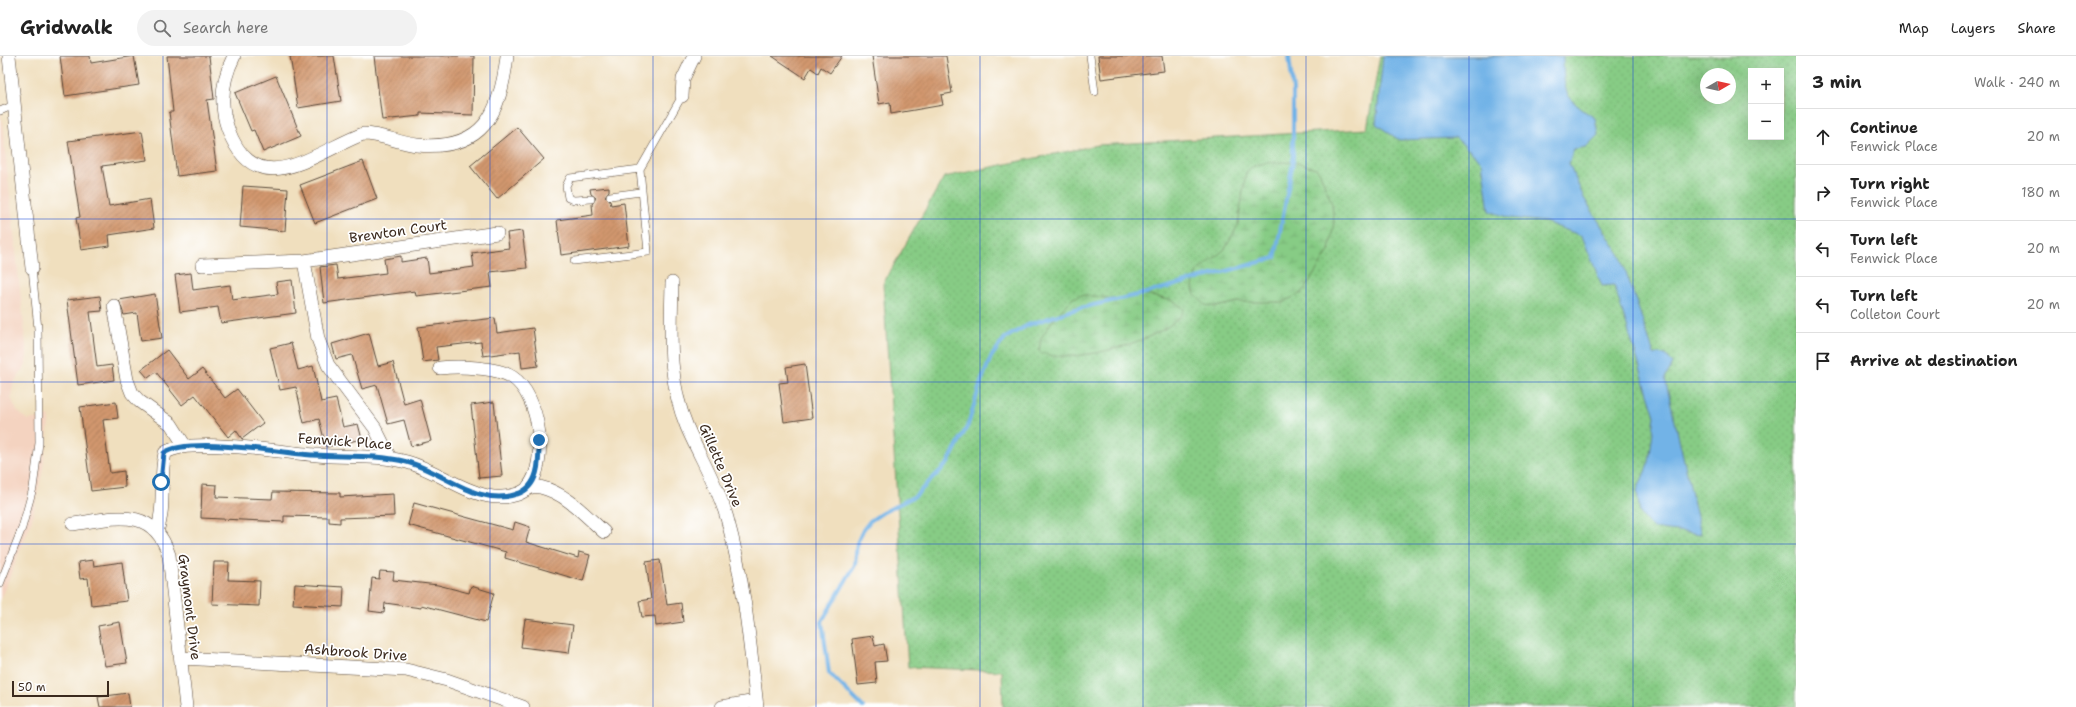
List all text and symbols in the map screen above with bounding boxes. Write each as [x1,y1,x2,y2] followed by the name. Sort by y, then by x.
[137,10,417,46] search box
[20,15,113,40] text: Gridwalk
[151,17,173,39] icon: search
[183,18,269,38] text: Search here
[1899,19,1929,37] text: Map
[1951,19,1995,37] text: Layers
[2017,19,2056,37] text: Share
[1700,68,1736,104] north arrow
[1748,68,1784,140] map controls
[1748,68,1784,104] button: +
[1812,71,1862,93] text: 3 min
[1974,74,2060,91] text: Walk · 240 m
[1748,104,1784,140] button: −
[1850,118,1918,138] text: Continue
[1812,126,1834,148] icon: ahead
[2027,128,2060,145] text: 20 m
[1850,138,1938,155] text: Fenwick Place
[1850,174,1930,194] text: Turn right
[1812,182,1834,204] icon: right
[2021,184,2060,201] text: 180 m
[1850,194,1938,211] text: Fenwick Place
[348,215,448,247] street label: Brewton Court
[1850,230,1918,250] text: Turn left
[1812,238,1834,260] icon: left
[2027,240,2060,257] text: 20 m
[1850,250,1938,267] text: Fenwick Place
[1850,286,1918,306] text: Turn left
[1812,294,1834,316] icon: left
[2027,296,2060,313] text: 20 m
[1850,306,1940,323] text: Colleton Court
[1812,350,1834,372] icon: arrive
[1850,351,2018,371] text: Arrive at destination
[695,420,747,510] street label: Gillette Drive
[297,429,393,453] street label: Fenwick Place
[530,431,548,449] route end
[152,473,170,491] route start
[175,553,205,661] street label: Graymont Drive
[304,639,408,665] street label: Ashbrook Drive
[12,679,109,698] scale bar
[18,680,46,695] text: 50 m

